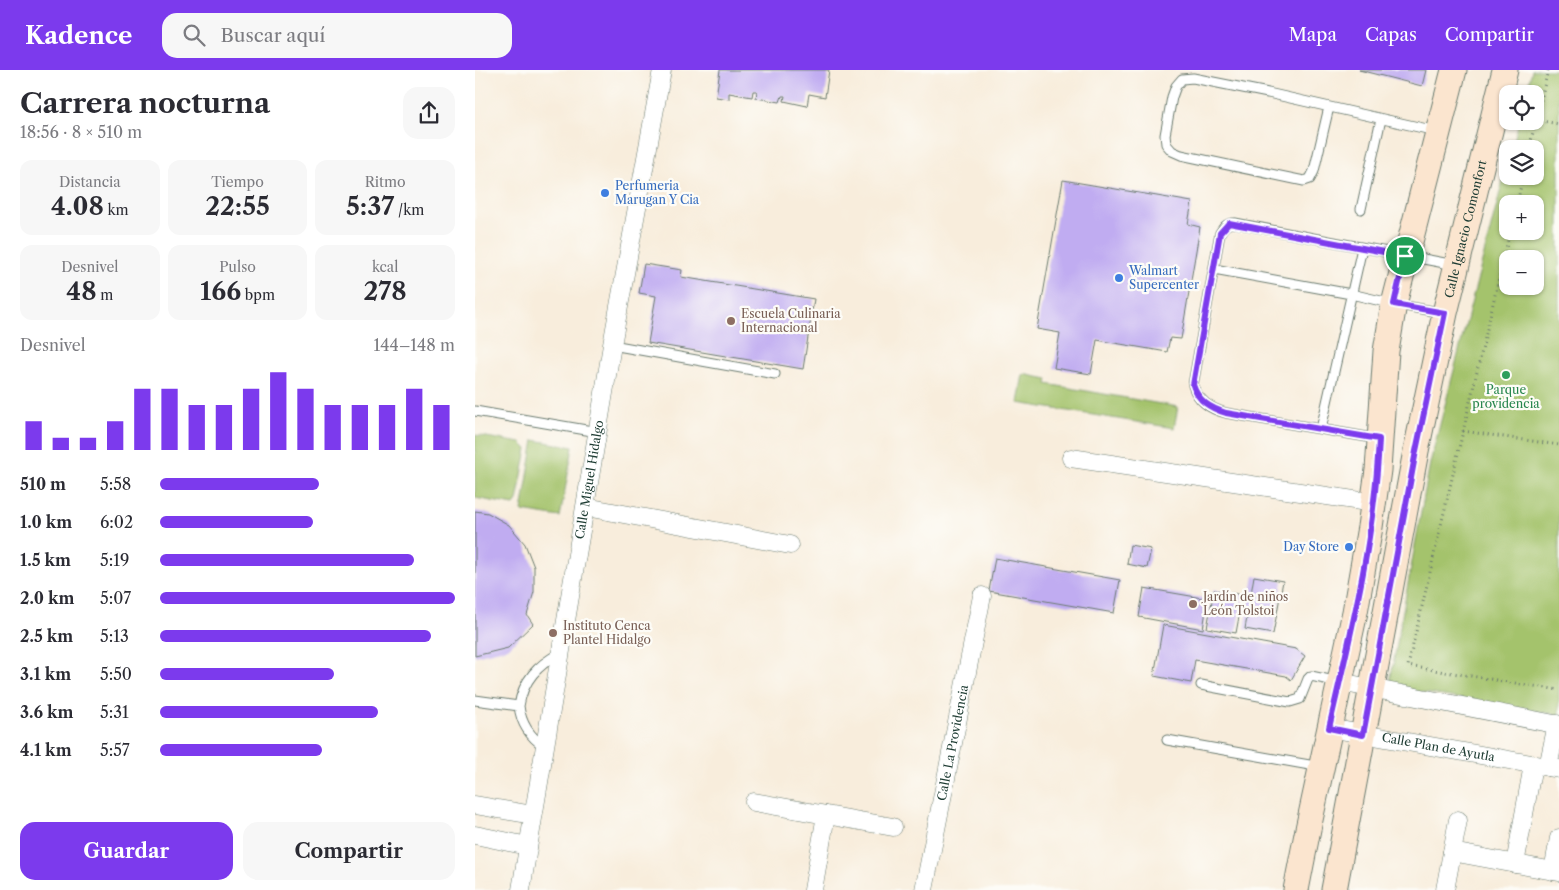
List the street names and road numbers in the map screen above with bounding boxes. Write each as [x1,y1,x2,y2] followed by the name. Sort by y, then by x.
[1441,158,1490,299] street label: Calle Ignacio Comonfort
[572,419,606,540] street label: Calle Miguel Hidalgo
[934,683,971,802] street label: Calle La Providencia
[1381,730,1497,765] street label: Calle Plan de Ayutla

